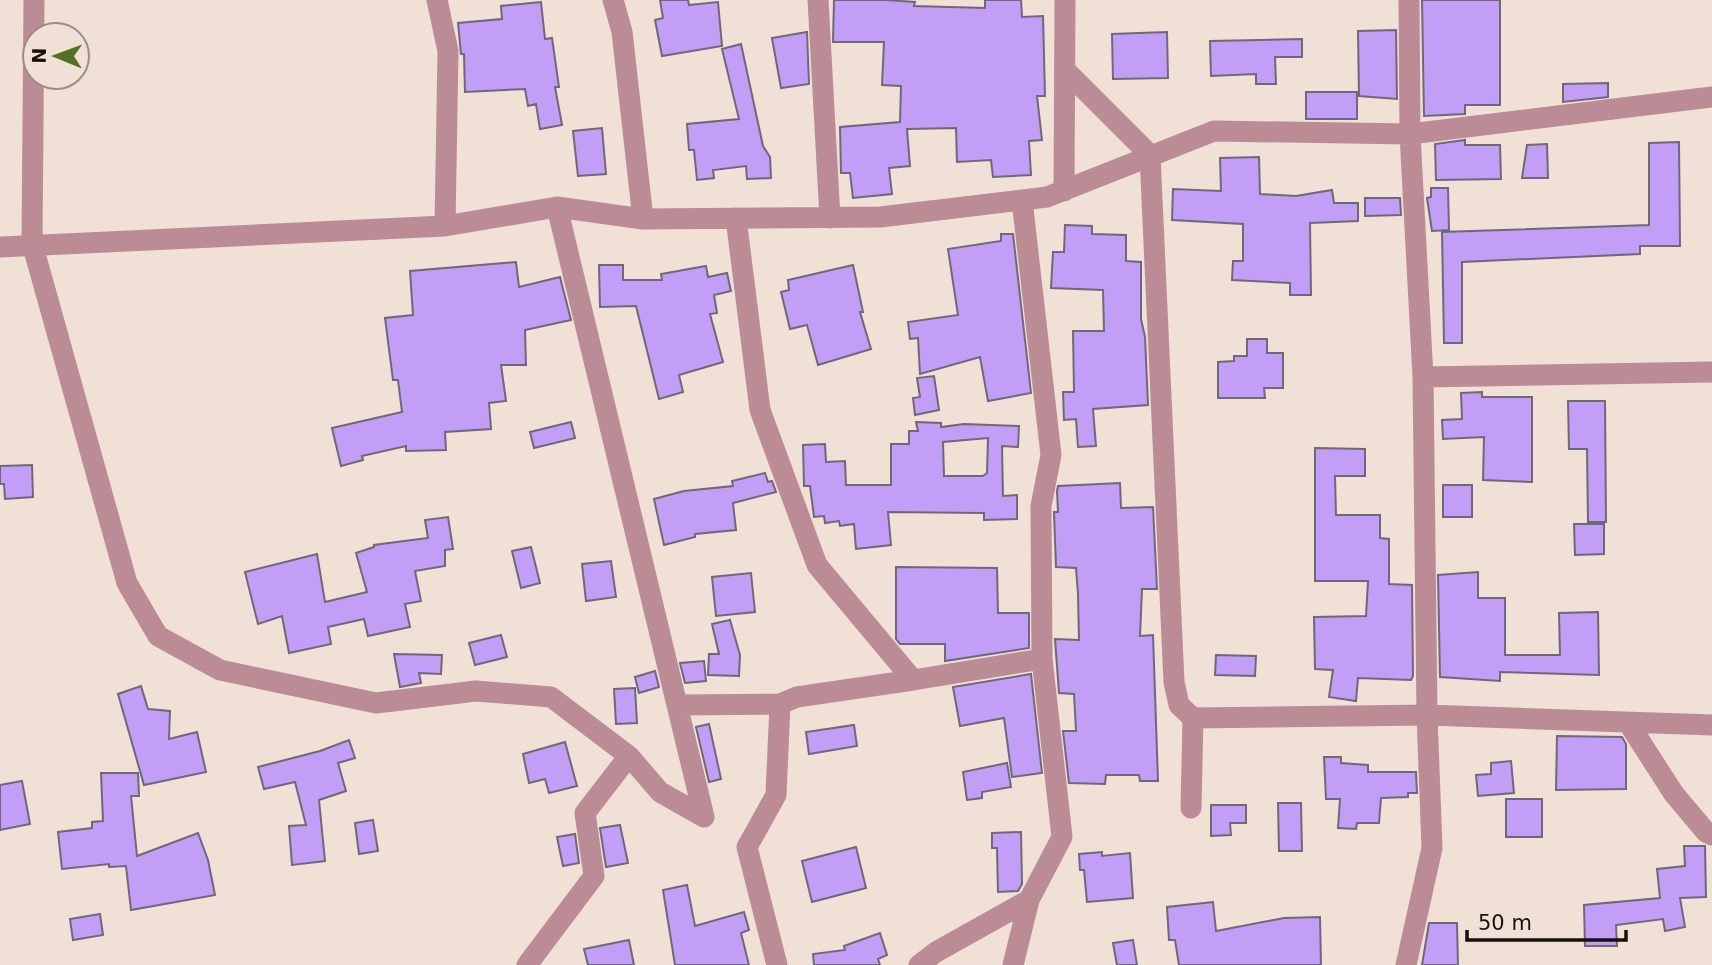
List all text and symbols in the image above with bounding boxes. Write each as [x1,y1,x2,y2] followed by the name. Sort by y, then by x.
[21,21,91,91] north arrow
[28,48,50,64] text: N
[1467,898,1626,942] scale bar
[1478,911,1532,935] text: 50 m

